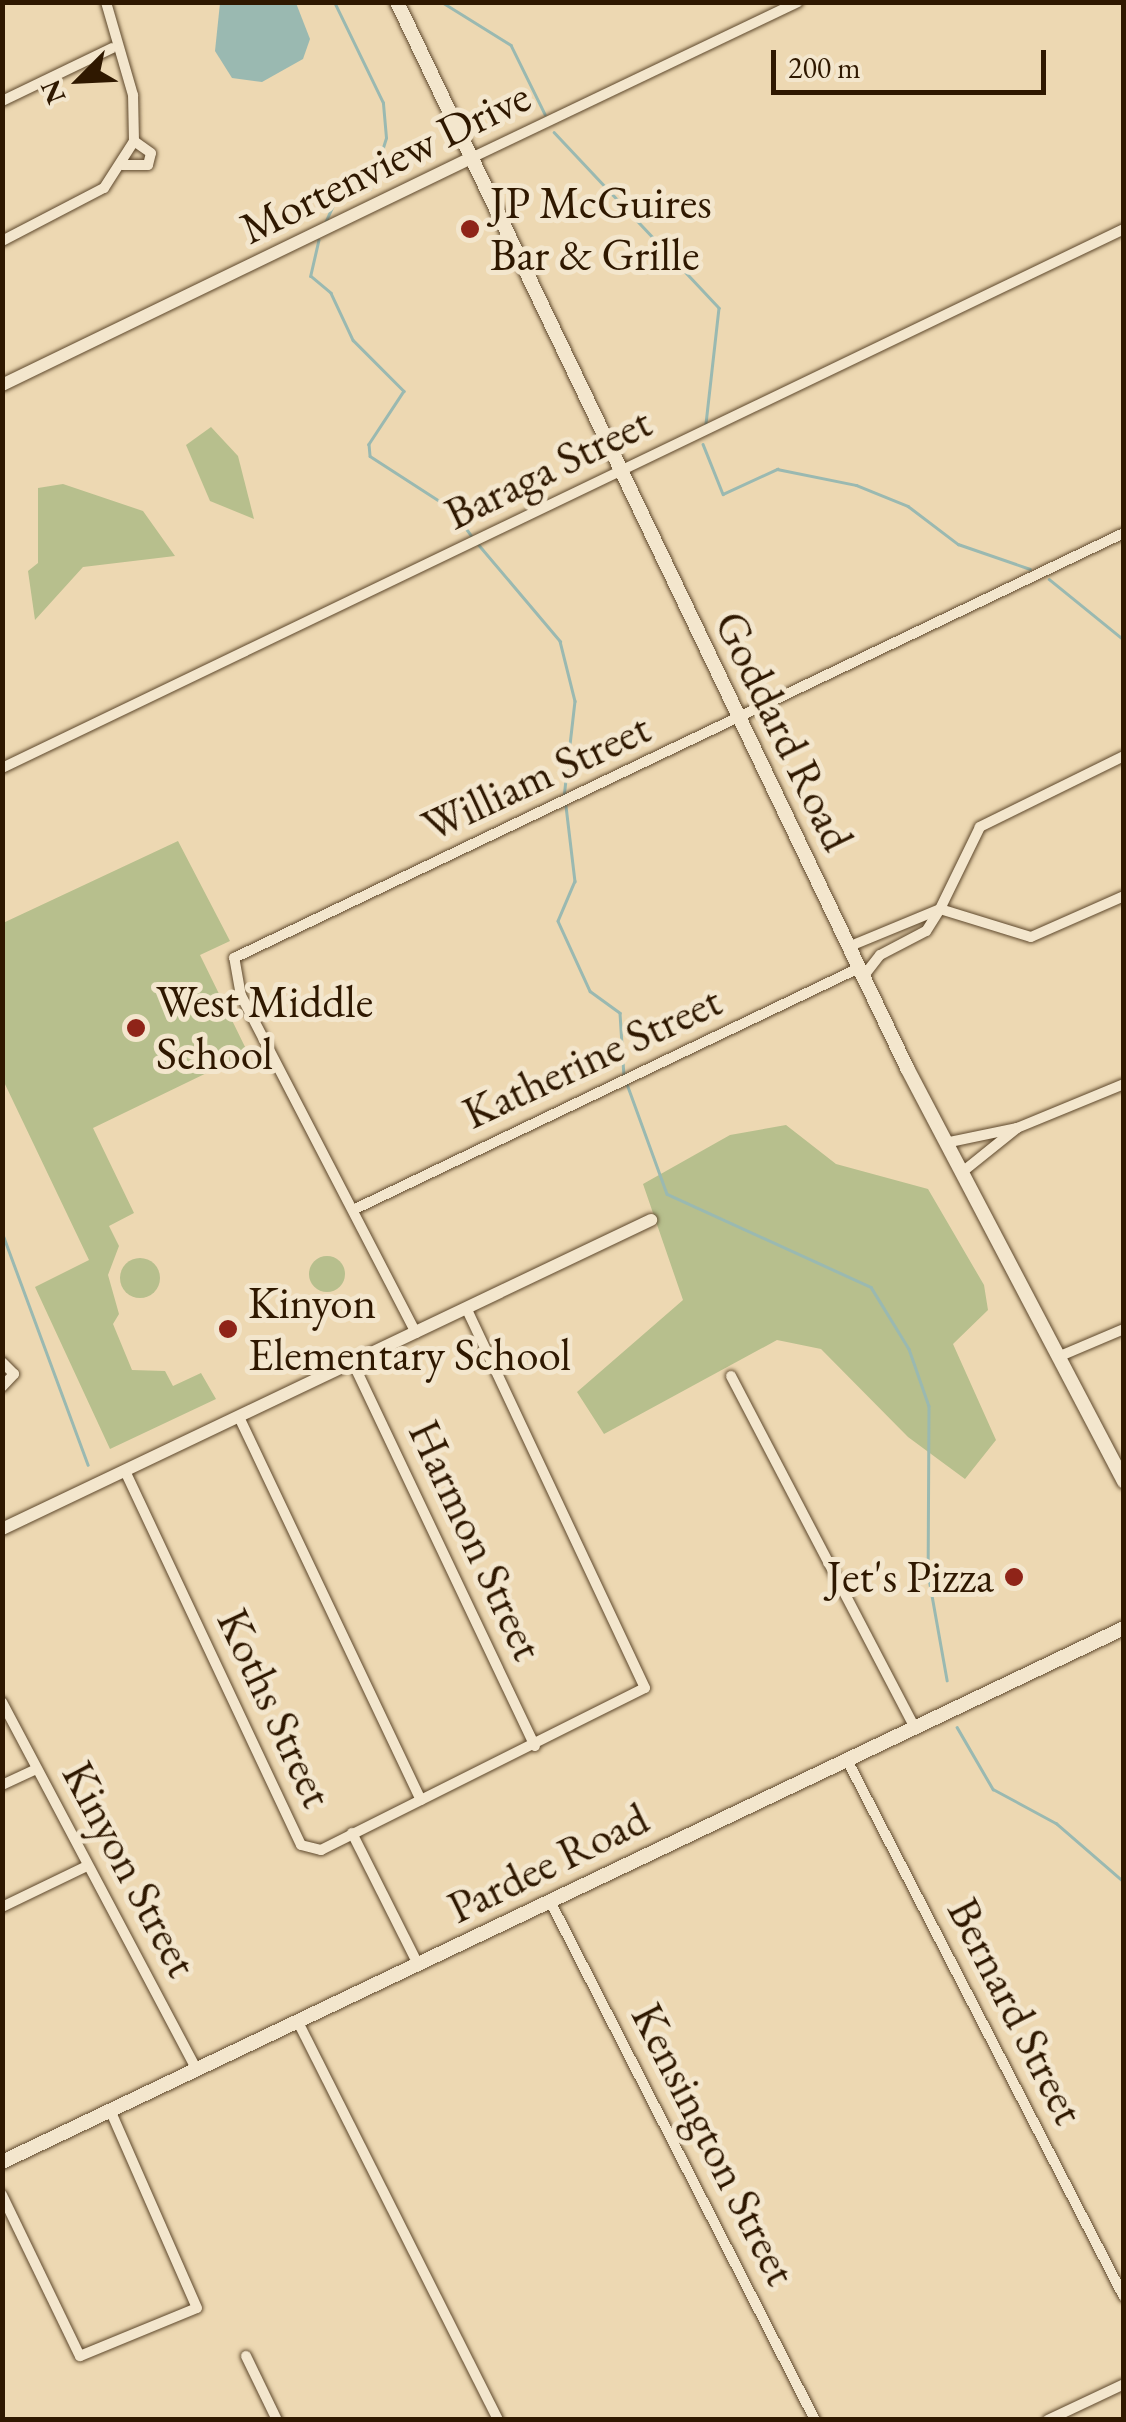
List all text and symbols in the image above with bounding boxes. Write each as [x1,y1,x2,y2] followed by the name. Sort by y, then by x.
[30,30,130,130] north arrow
[776,30,1051,92] scale bar
[788,48,861,87] text: 200 m
[231,69,539,255] street label: Mortenview Drive
[32,75,74,110] text: N
[490,176,712,282] place label: JP McGuires Bar & Grille
[459,218,481,240] marker: JP McGuires Bar & Grille
[436,395,660,541] street label: Baraga Street
[703,603,865,859] street label: Goddard Road
[414,701,658,853] street label: William Street
[454,974,730,1140] street label: Katherine Street
[156,975,373,1081] place label: West Middle School
[125,1017,147,1039] marker: West Middle School
[248,1276,571,1382] place label: Kinyon Elementary School
[217,1318,239,1340] marker: Kinyon Elementary School
[397,1412,555,1668] street label: Harmon Street
[827,1550,994,1604] place label: Jet's Pizza
[1003,1566,1025,1588] marker: Jet's Pizza
[206,1600,344,1816] street label: Koths Street
[51,1752,209,1986] street label: Kinyon Street
[439,1791,657,1935] street label: Pardee Road
[936,1889,1096,2133] street label: Bernard Street
[620,1994,808,2294] street label: Kensington Street

